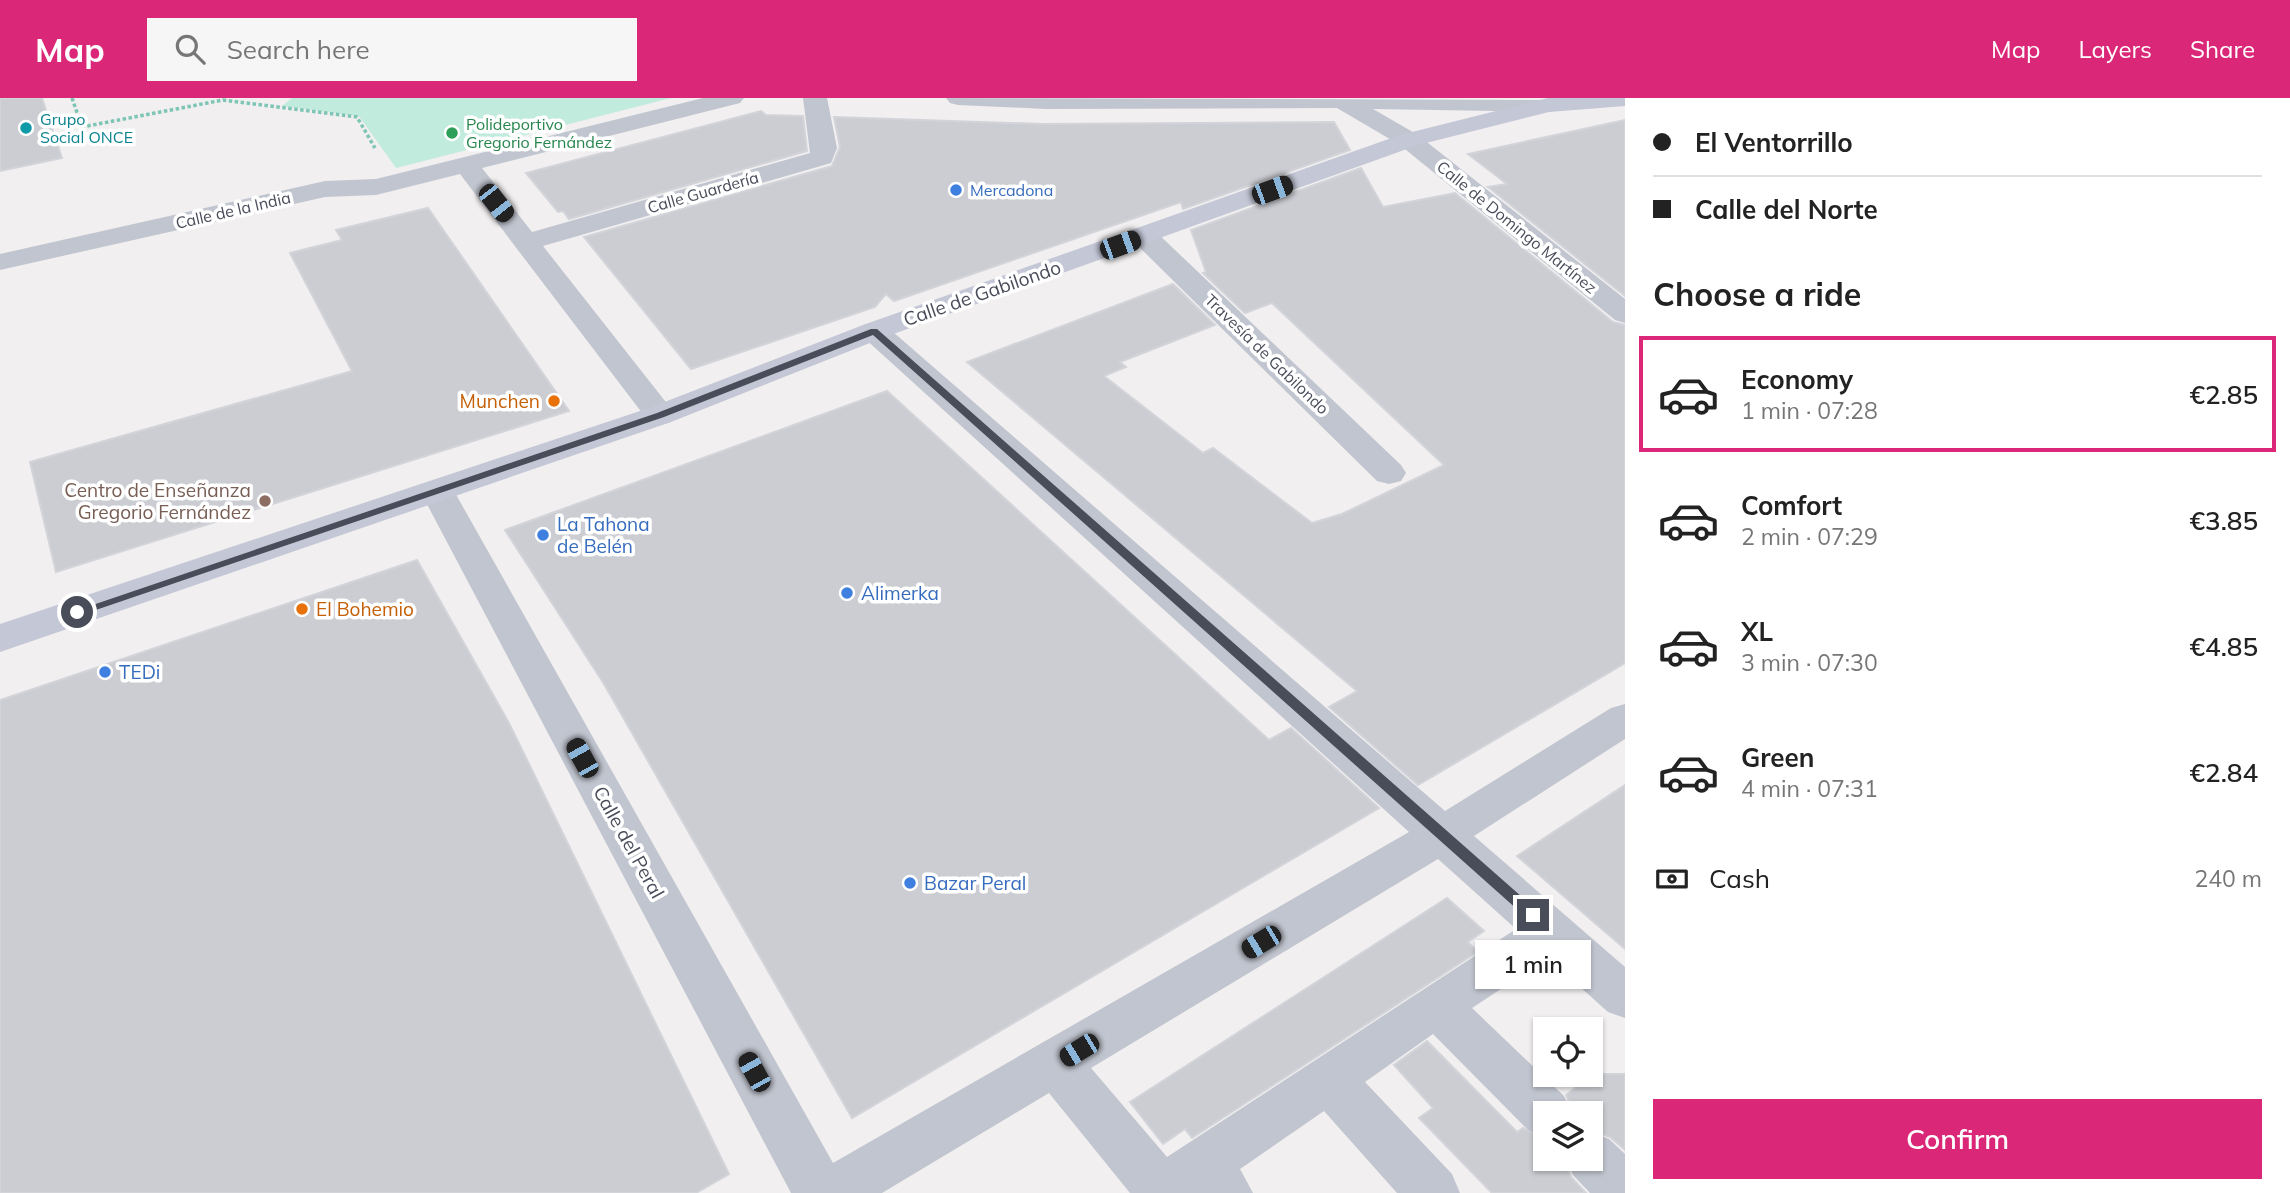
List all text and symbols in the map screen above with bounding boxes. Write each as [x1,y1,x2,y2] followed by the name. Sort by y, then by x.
[147,18,637,81] search box
[35,29,105,70] text: Map
[171,30,209,68] icon: search
[227,33,370,66] text: Search here
[1991,34,2040,64] text: Map
[2078,34,2152,64] text: Layers
[2190,34,2255,64] text: Share
[40,109,133,147] place label: Grupo Social ONCE
[466,114,612,152] place label: Polideportivo Gregorio Fernández
[18,120,34,136] marker: Grupo Social ONCE
[444,125,460,141] marker: Polideportivo Gregorio Fernández
[1695,126,1853,159] text: El Ventorrillo
[1433,156,1601,298] street label: Calle de Domingo Martínez
[645,167,761,217] street label: Calle Guardería
[1249,173,1296,207] car
[475,180,518,226] car
[970,180,1053,200] place label: Mercadona
[948,182,964,198] marker: Mercadona
[174,187,292,233] street label: Calle de la India
[1695,193,1878,226] text: Calle del Norte
[1097,228,1144,262] car
[900,255,1064,331] street label: Calle de Gabilondo
[1653,274,1861,314] text: Choose a ride
[1201,290,1333,418] street label: Travesía de Gabilondo
[1657,363,1720,426] icon: car
[1741,363,1853,396] text: Economy
[2189,378,2258,411] text: €2.85
[460,389,540,413] place label: Munchen
[546,393,562,409] marker: Munchen
[1741,396,1878,425] text: 1 min · 07:28
[64,478,251,524] place label: Centro de Enseñanza Gregorio Fernández
[1657,489,1720,552] icon: car
[1741,489,1842,522] text: Comfort
[257,493,273,509] marker: Centro de Enseñanza Gregorio Fernández
[2189,504,2258,537] text: €3.85
[557,512,650,558] place label: La Tahona de Belén
[1741,522,1878,551] text: 2 min · 07:29
[535,527,551,543] marker: La Tahona de Belén
[861,581,939,605] place label: Alimerka
[839,585,855,601] marker: Alimerka
[61,596,93,628] route start
[316,597,414,621] place label: El Bohemio
[294,601,310,617] marker: El Bohemio
[1657,615,1720,678] icon: car
[1741,615,1773,648] text: XL
[2189,630,2258,663] text: €4.85
[1741,648,1878,677] text: 3 min · 07:30
[119,660,160,684] place label: TEDi
[97,664,113,680] marker: TEDi
[563,735,602,781] car
[1657,741,1720,804] icon: car
[1741,741,1814,774] text: Green
[2189,756,2258,789] text: €2.84
[1741,774,1878,803] text: 4 min · 07:31
[588,782,670,902] street label: Calle del Peral
[1653,860,1691,898] icon: cash
[1709,862,1770,895] text: Cash
[2194,864,2262,893] text: 240 m
[924,871,1026,895] place label: Bazar Peral
[902,875,918,891] marker: Bazar Peral
[1517,899,1549,931] route end
[1238,922,1285,962] car
[1475,940,1591,988] callout: 1 min
[1503,950,1563,979] text: 1 min
[1533,1017,1603,1171] map controls
[1533,1017,1603,1087] button: locate
[1056,1030,1103,1070] car
[735,1049,774,1095] car
[1653,1099,2262,1179] button: Confirm
[1533,1101,1603,1171] button: layers

